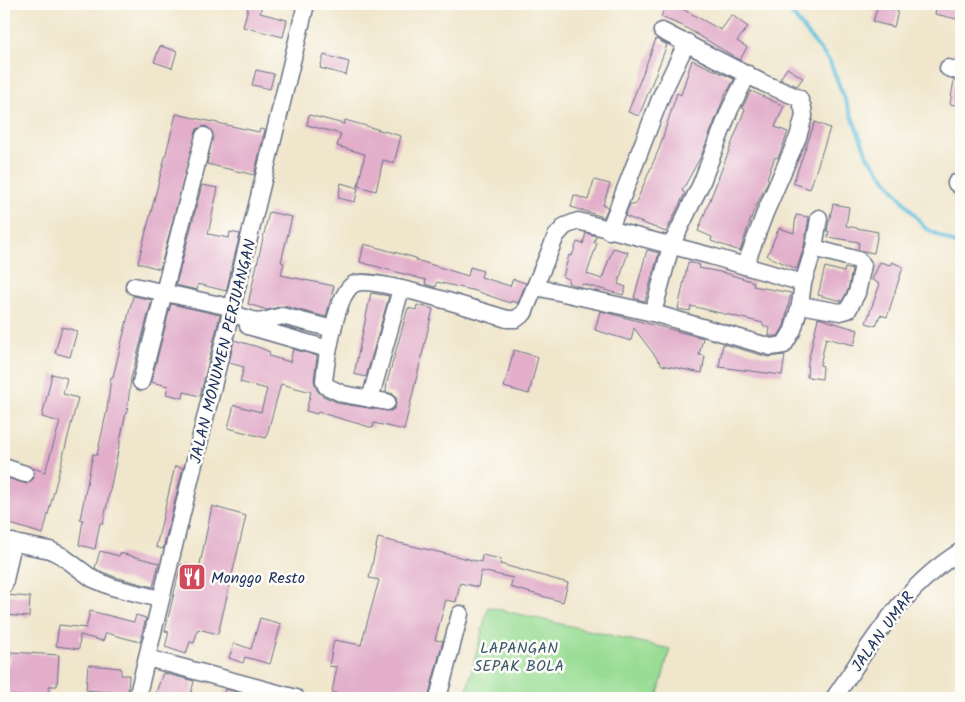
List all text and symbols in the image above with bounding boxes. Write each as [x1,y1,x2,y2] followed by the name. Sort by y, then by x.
[183,236,263,466] street label: JALAN MONUMEN PERJUANGAN
[177,562,207,592] restaurant icon: Monggo Resto
[211,566,305,591] place label: Monggo Resto
[845,586,921,677] street label: JALAN UMAR
[474,636,565,679] park label: LAPANGAN SEPAK BOLA

